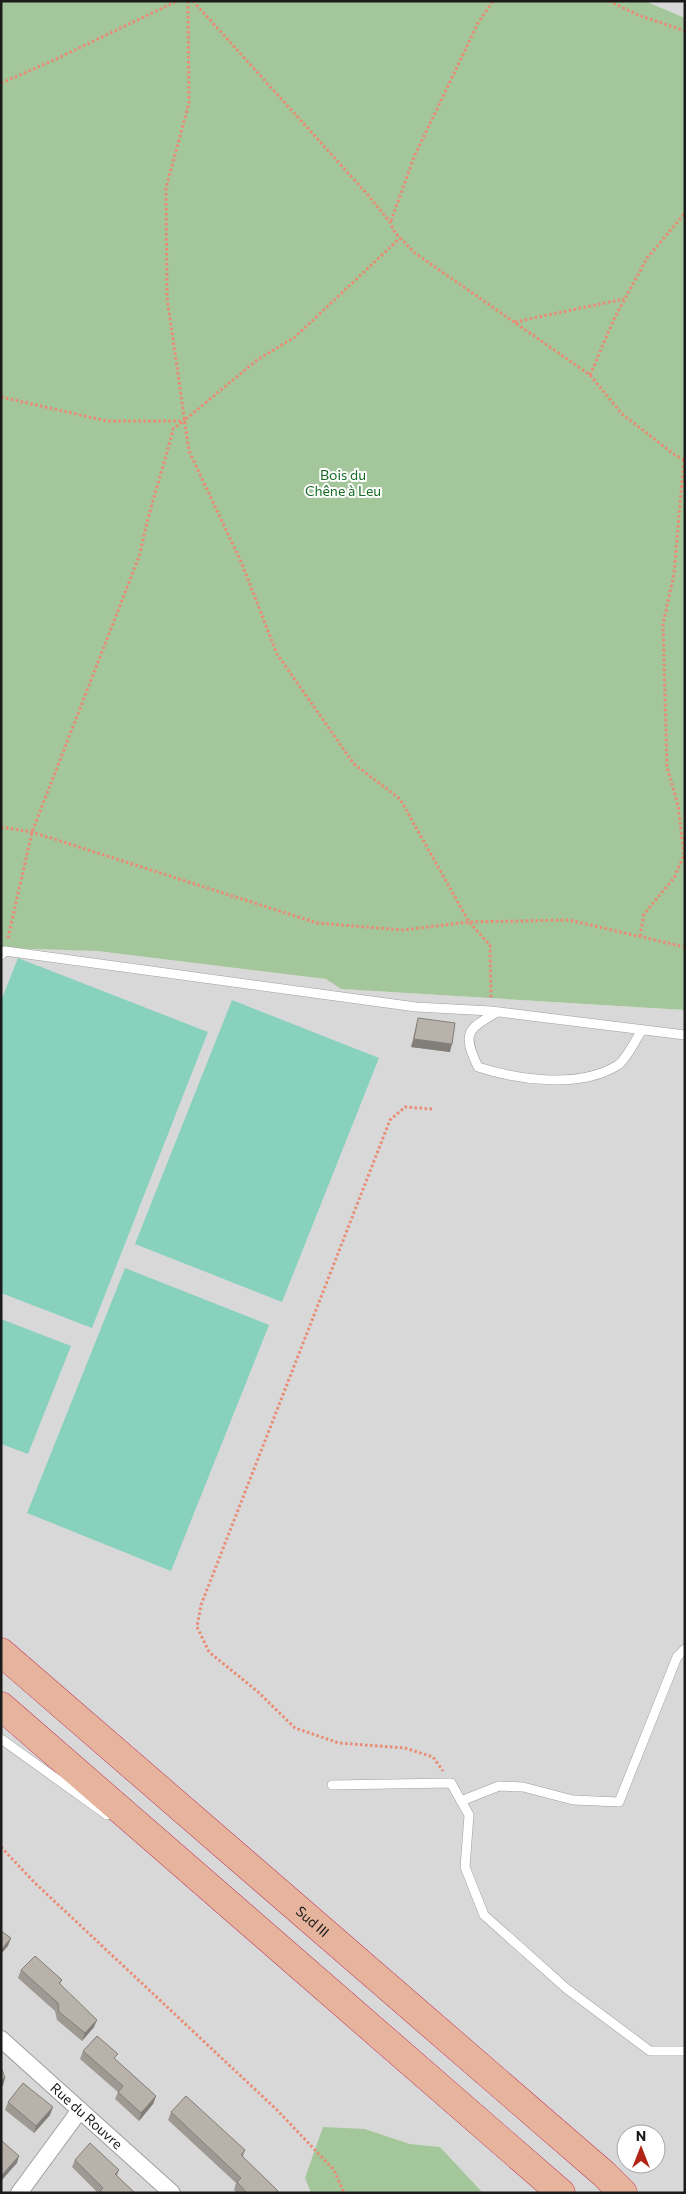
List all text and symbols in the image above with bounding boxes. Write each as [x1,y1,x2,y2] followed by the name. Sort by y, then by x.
[305,466,381,499] park label: Bois du Chêne à Leu
[293,1902,333,1940] street label: Sud III
[47,2079,126,2152] street label: Rue du Rouvre
[616,2124,666,2174] north arrow
[636,2127,646,2144] text: N

